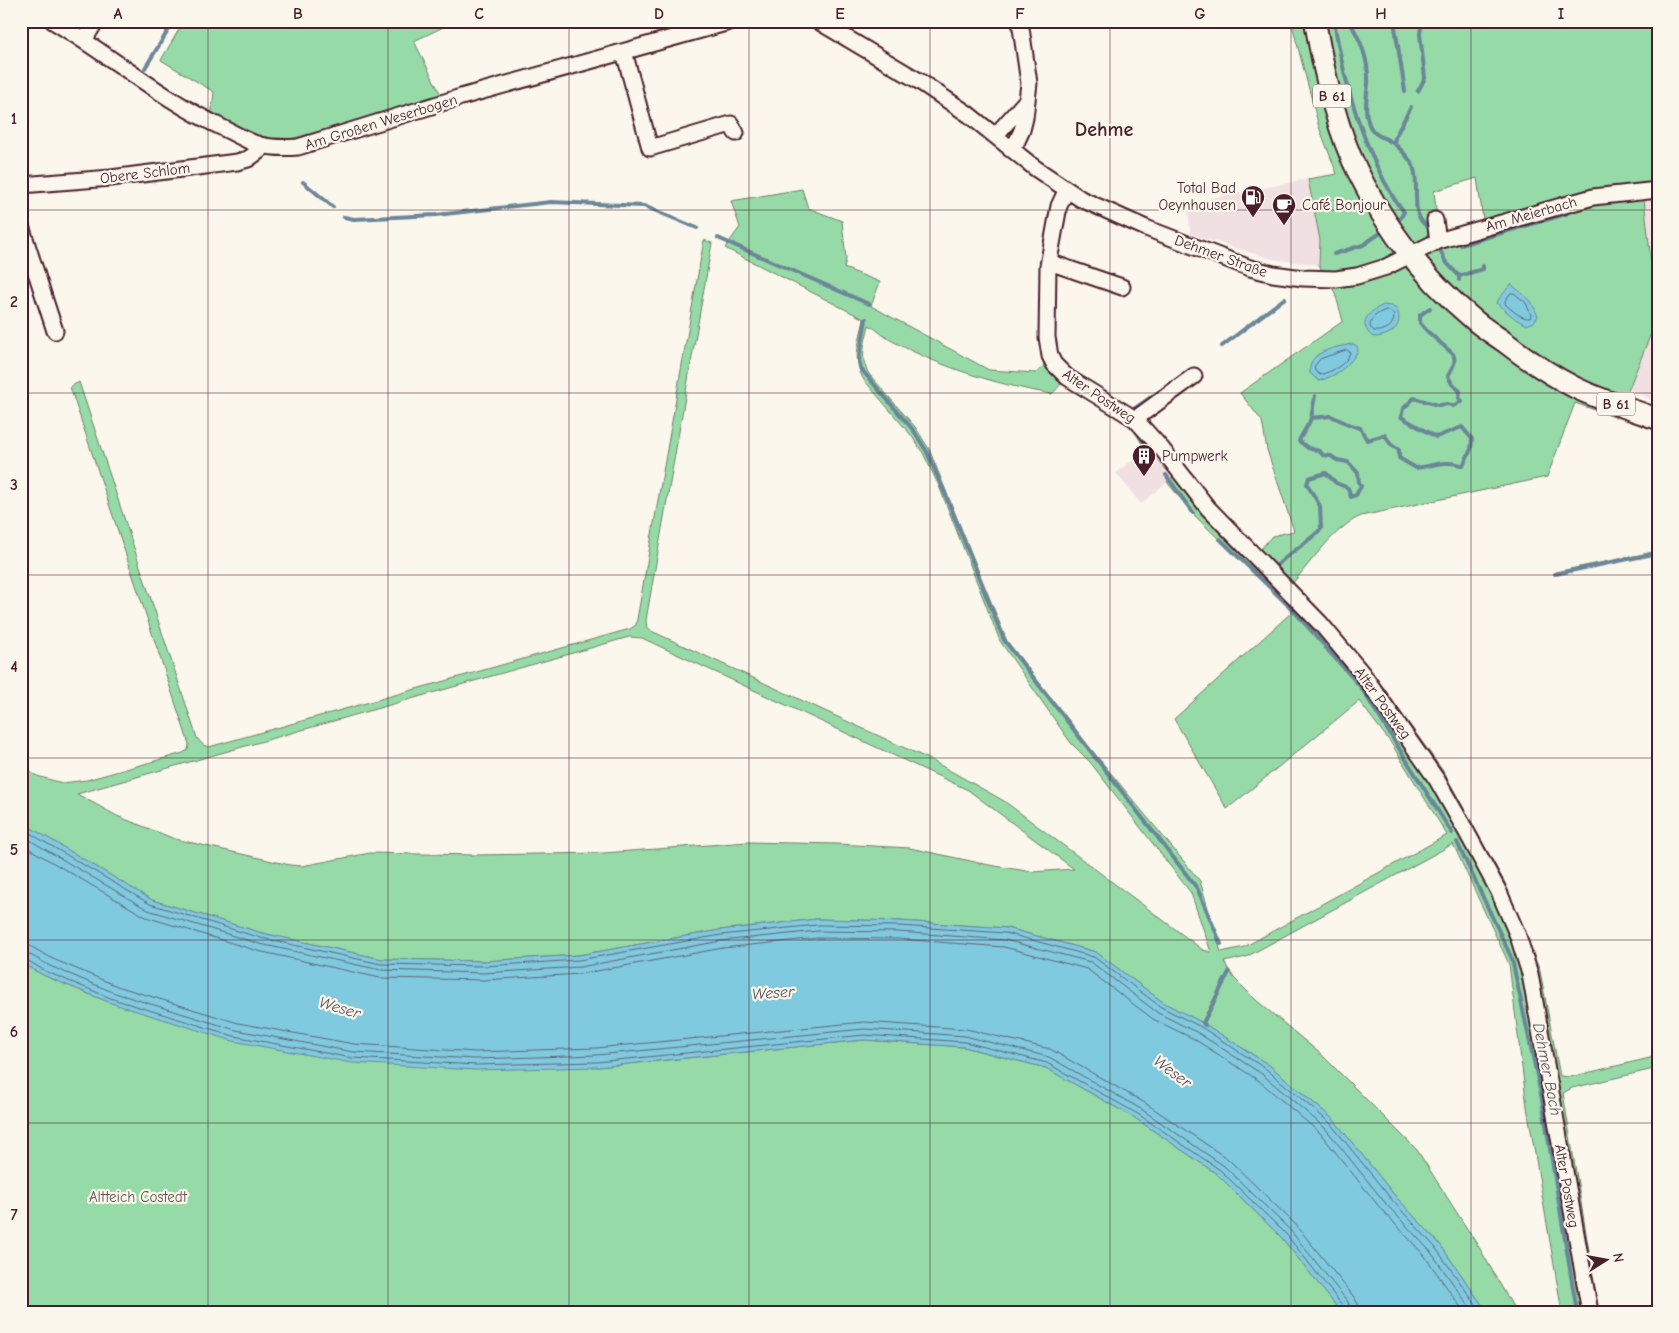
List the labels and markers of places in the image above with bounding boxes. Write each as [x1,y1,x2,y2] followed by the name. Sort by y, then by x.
[1158,179,1236,214] place label: Total Bad Oeynhausen
[1240,184,1266,218] fuel station icon: Total Bad Oeynhausen
[1271,192,1297,226] cafe icon: Café Bonjour
[1302,196,1386,214] place label: Café Bonjour
[1131,443,1157,477] building icon: Pumpwerk
[1162,447,1228,465] place label: Pumpwerk

